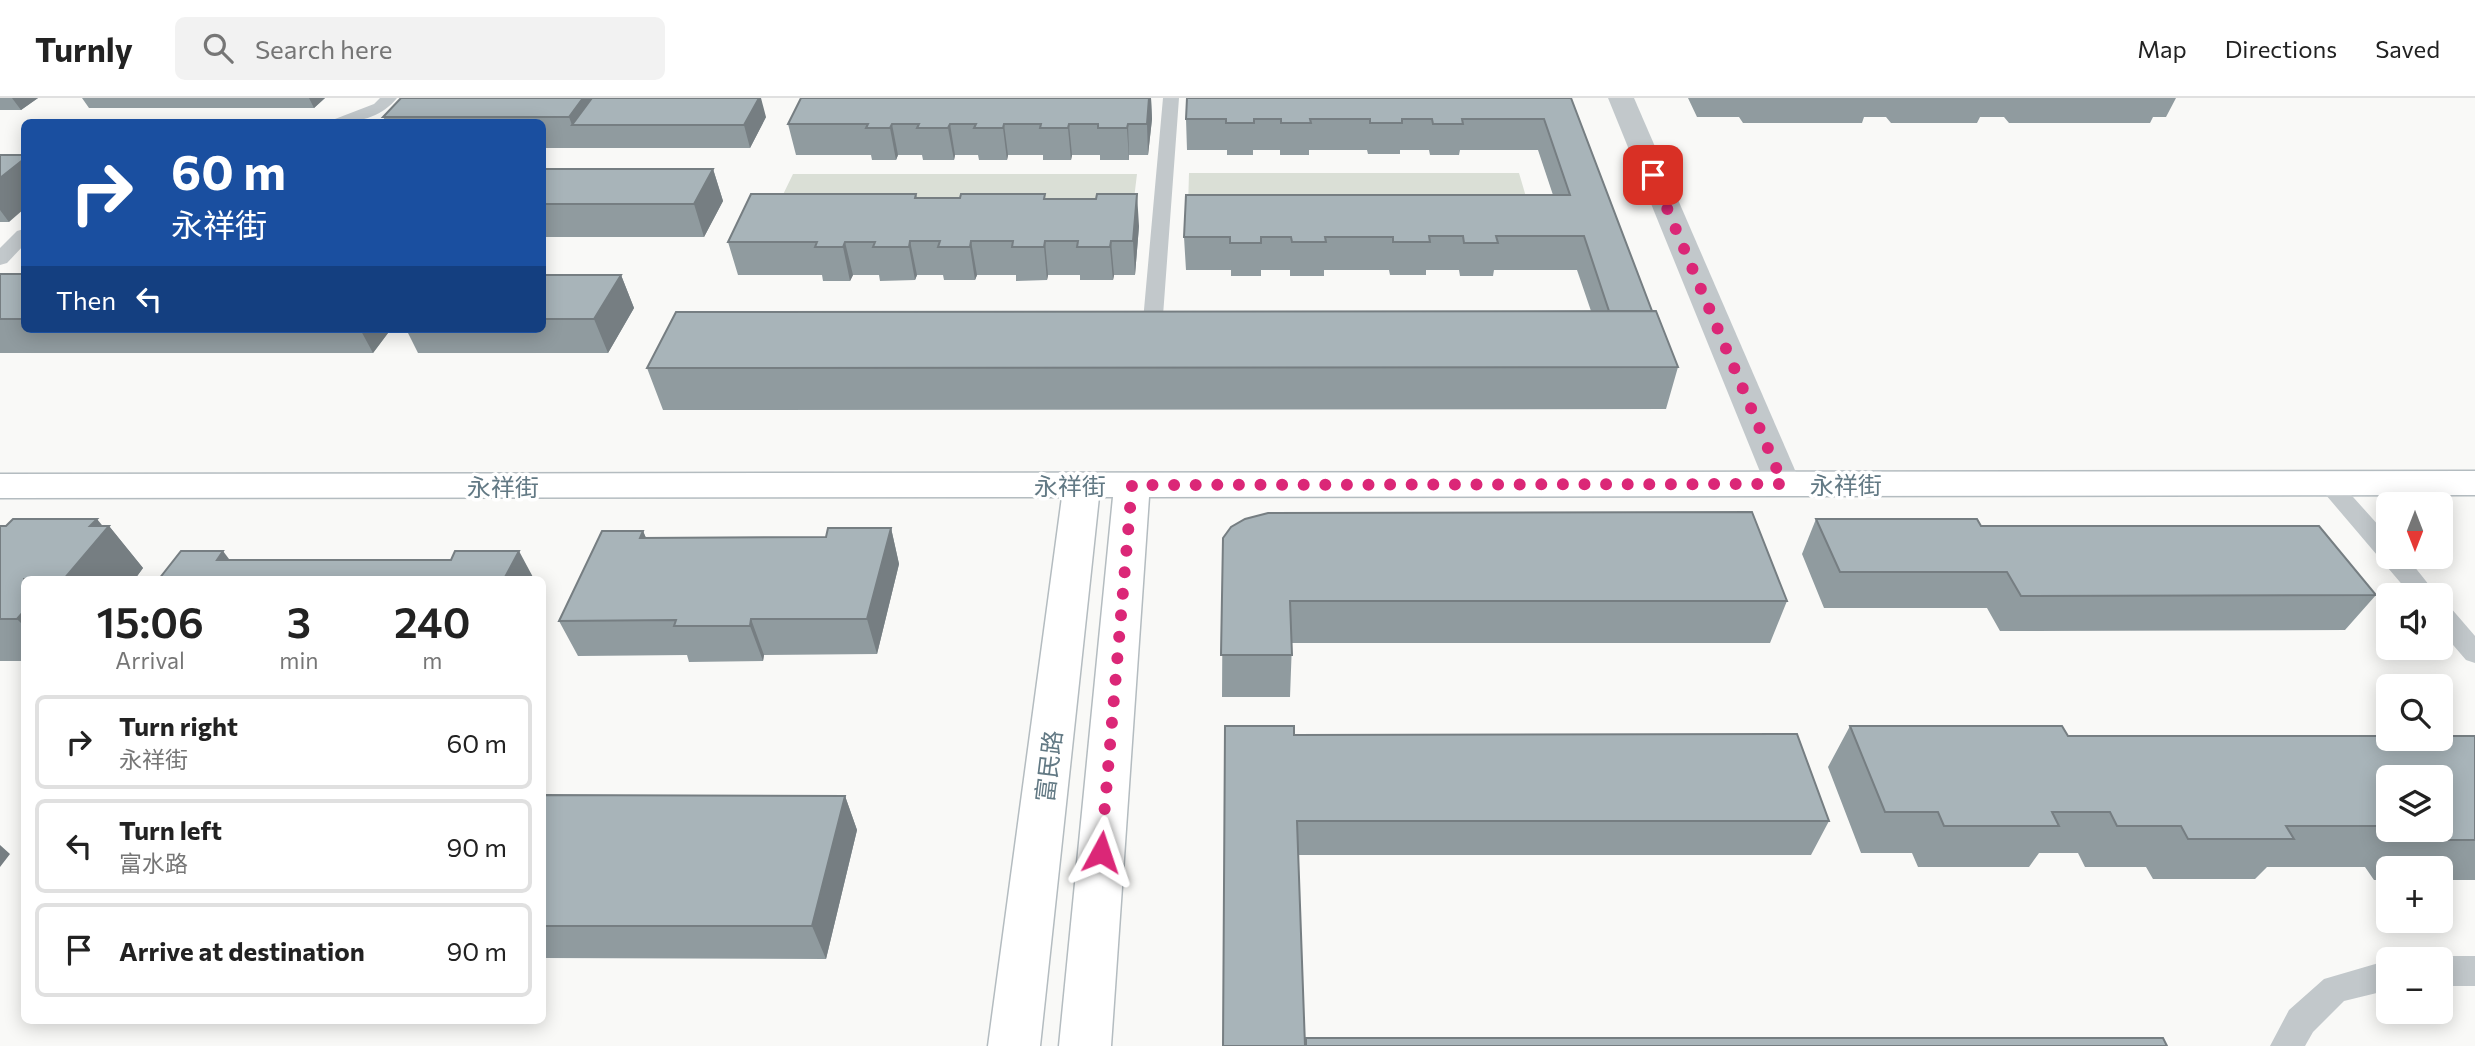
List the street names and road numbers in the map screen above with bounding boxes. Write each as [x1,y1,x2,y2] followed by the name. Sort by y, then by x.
[1810,470,1882,499] street label: 永祥街
[1034,471,1106,500] street label: 永祥街
[467,472,539,501] street label: 永祥街
[1029,729,1067,803] street label: 富民路

